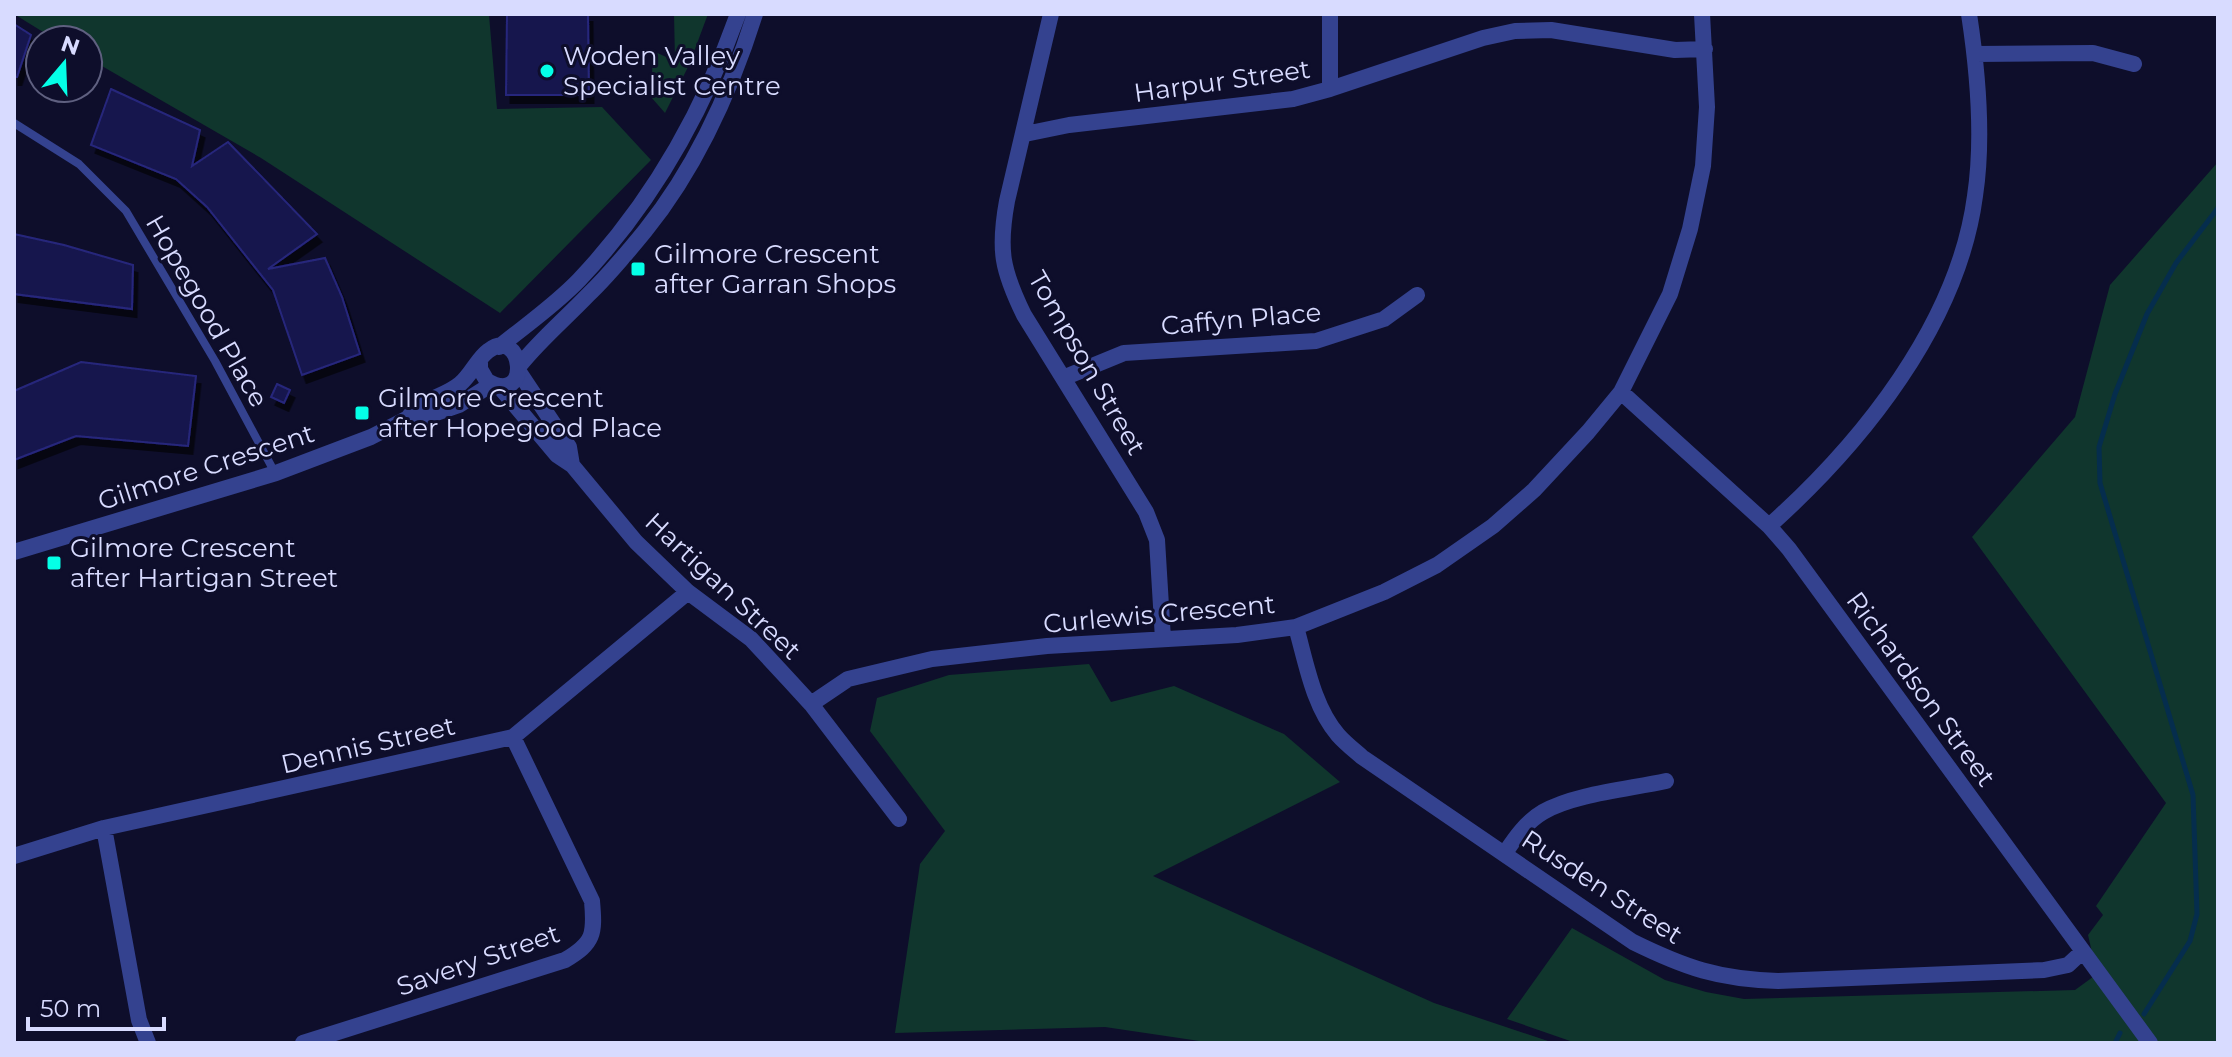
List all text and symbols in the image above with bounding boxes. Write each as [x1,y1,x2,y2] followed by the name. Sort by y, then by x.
[24,24,104,104] north arrow
[58,30,83,61] text: N
[563,40,781,102] place label: Woden Valley Specialist Centre
[1132,53,1312,109] street label: Harpur Street
[538,62,556,80] marker: Woden Valley Specialist Centre
[139,209,275,413] street label: Hopegood Place
[654,238,896,300] place label: Gilmore Crescent after Garran Shops
[629,260,647,278] marker: Gilmore Crescent after Garran Shops
[1021,265,1153,461] street label: Tompson Street
[1160,296,1322,342] street label: Caffyn Place
[378,382,662,444] place label: Gilmore Crescent after Hopegood Place
[353,404,371,422] marker: Gilmore Crescent after Hopegood Place
[94,417,318,517] street label: Gilmore Crescent
[639,506,807,666] street label: Hartigan Street
[70,532,338,594] place label: Gilmore Crescent after Hartigan Street
[45,554,63,572] marker: Gilmore Crescent after Hartigan Street
[1840,585,2002,793] street label: Richardson Street
[1042,588,1276,640] street label: Curlewis Crescent
[278,709,458,781] street label: Dennis Street
[1516,823,1688,951] street label: Rusden Street
[392,917,564,1003] street label: Savery Street
[28,981,164,1031] scale bar
[40,994,101,1023] text: 50 m

